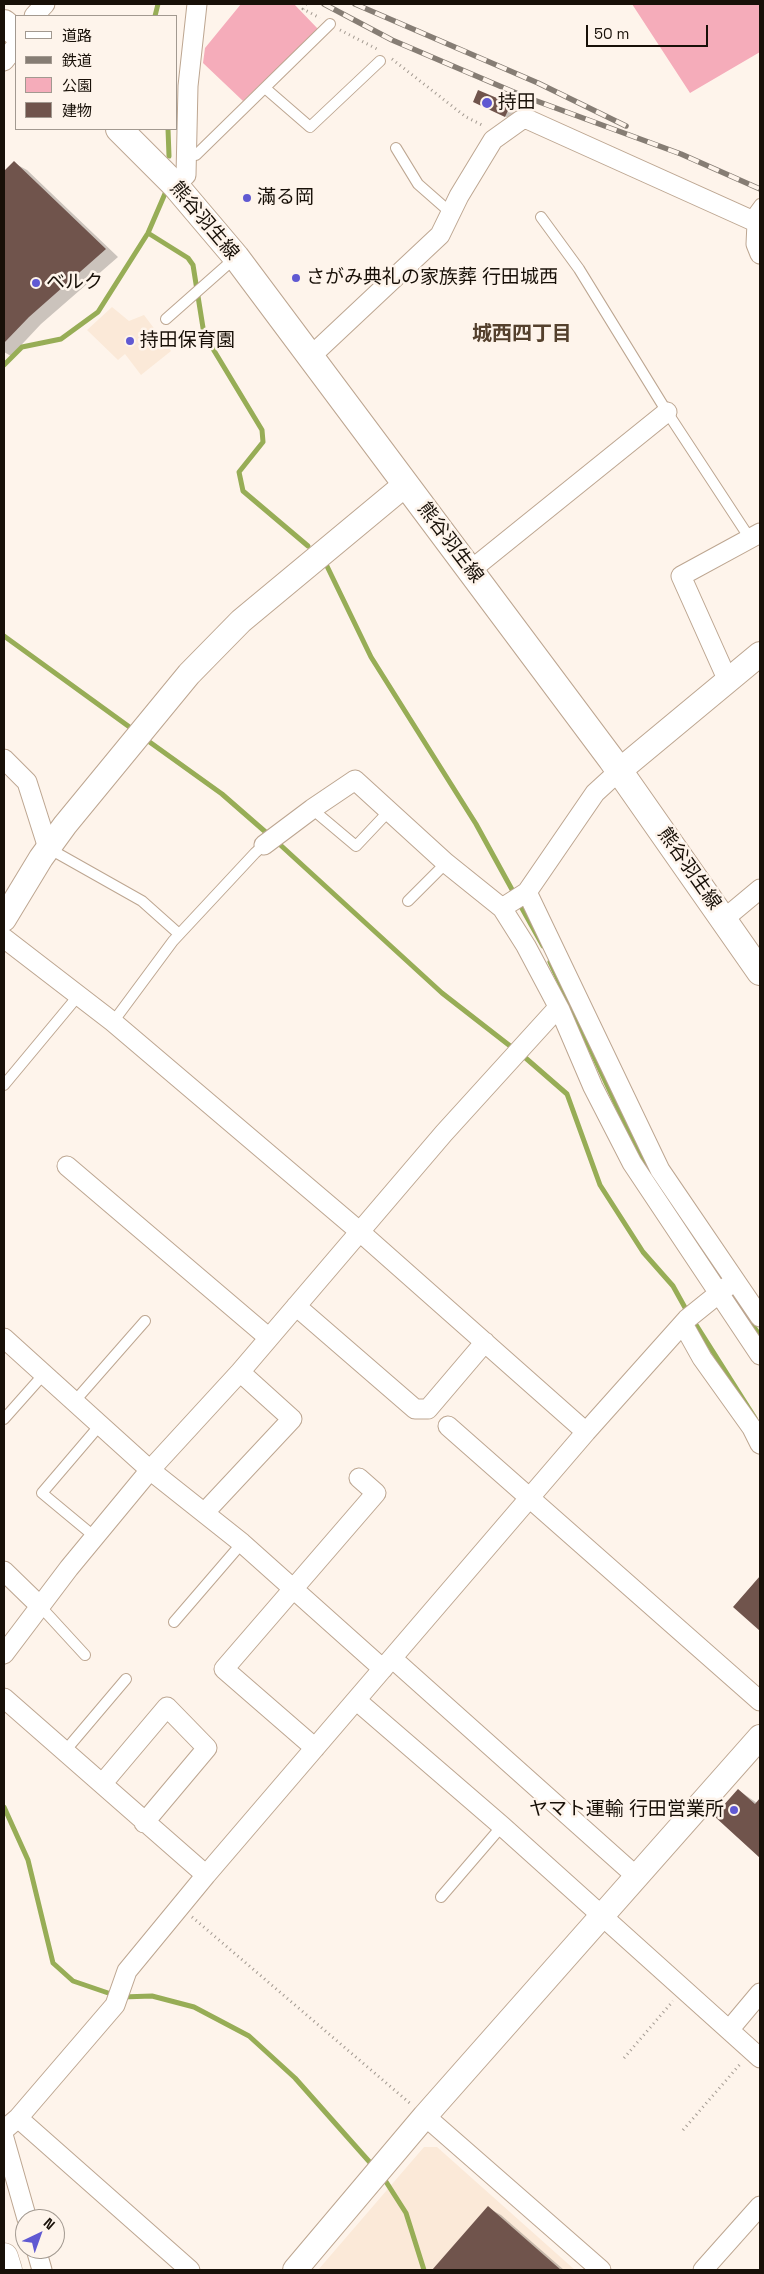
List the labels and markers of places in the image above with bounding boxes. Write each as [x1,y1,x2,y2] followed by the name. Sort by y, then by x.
[498,92,536,114] place label: 持田
[480,96,494,110] marker: 持田
[257,187,314,209] place label: 滿る岡
[241,192,253,204] marker: 滿る岡
[306,267,558,289] place label: さがみ典礼の家族葬 行田城西
[46,272,103,294] place label: ベルク
[290,272,302,284] marker: さがみ典礼の家族葬 行田城西
[30,277,42,289] marker: ベルク
[140,330,235,352] place label: 持田保育園
[124,335,136,347] marker: 持田保育園
[529,1799,724,1821] place label: ヤマト運輸 行田営業所
[728,1804,740,1816] marker: ヤマト運輸 行田営業所

